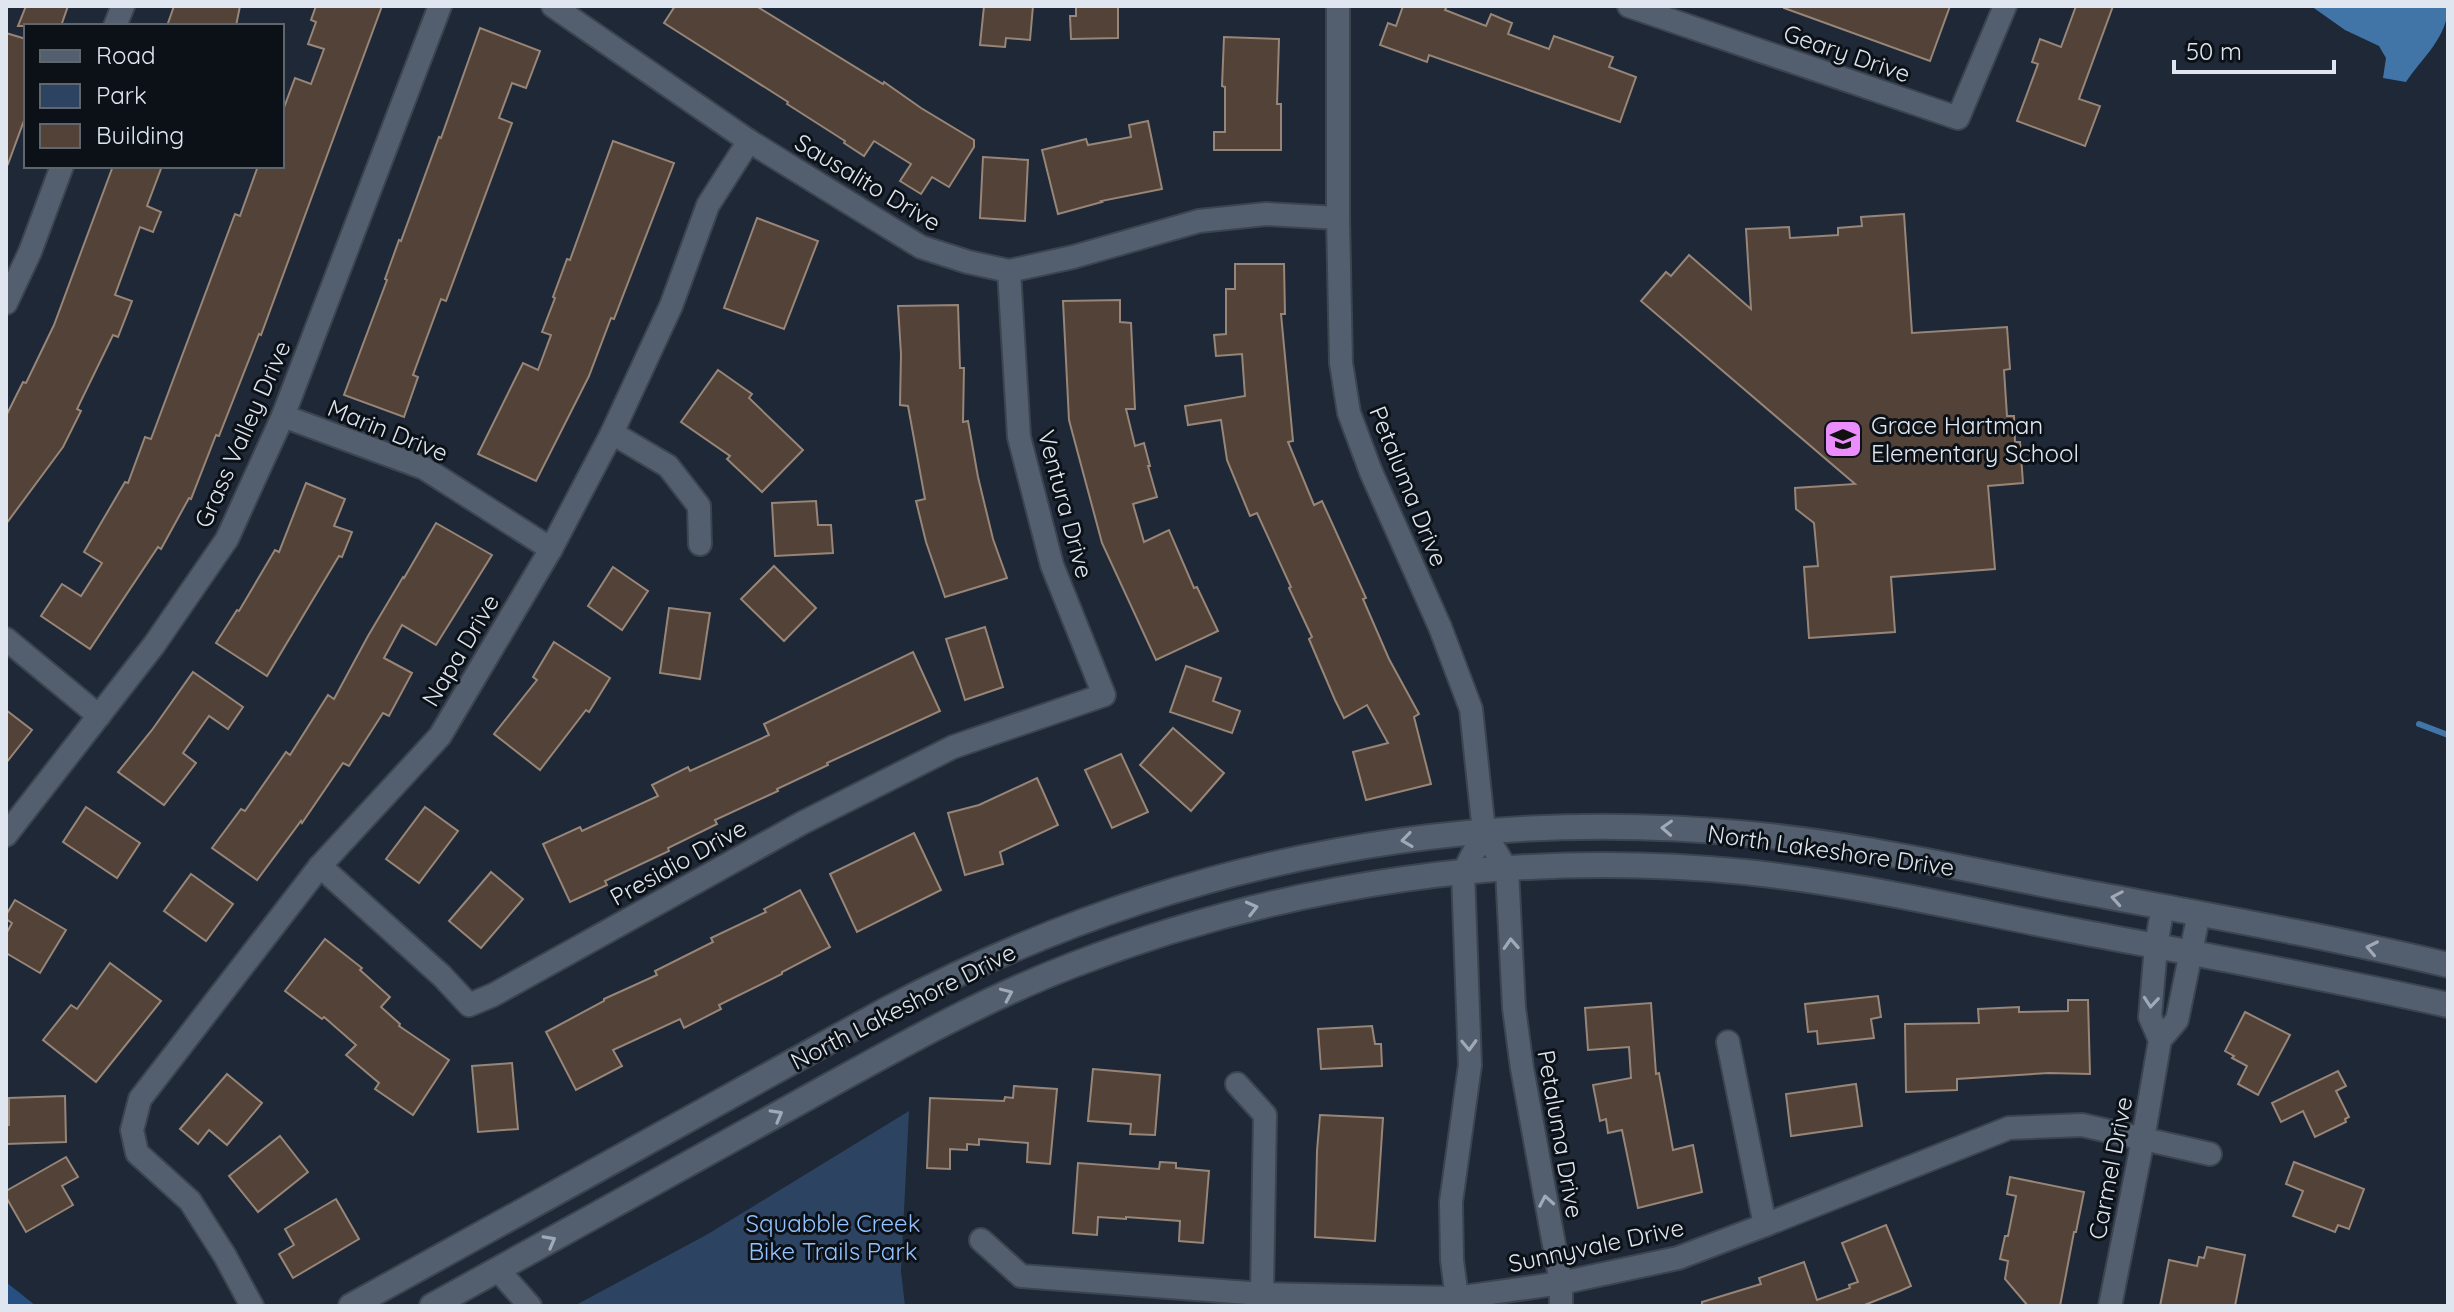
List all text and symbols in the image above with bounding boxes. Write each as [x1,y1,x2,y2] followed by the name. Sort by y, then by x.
[1780,17,1914,89] street label: Geary Drive
[24,24,284,168] legend
[2174,24,2334,74] scale bar
[2186,36,2242,66] text: 50 m
[96,40,156,70] text: Road
[96,80,147,110] text: Park
[96,120,184,150] text: Building
[790,127,946,237] street label: Sausalito Drive
[187,336,297,532] street label: Grass Valley Drive
[324,392,452,468] street label: Marin Drive
[1363,402,1455,570] street label: Petaluma Drive
[1871,410,2079,468] place label: Grace Hartman Elementary School
[1822,418,1864,460] school or university icon: Grace Hartman Elementary School
[1032,426,1100,582] street label: Ventura Drive
[415,589,505,711] street label: Napa Drive
[604,812,752,912] street label: Presidio Drive
[1706,818,1956,882] street label: North Lakeshore Drive
[1660,820,1673,837] one-way arrow
[1400,831,1414,848] one-way arrow
[2110,890,2124,907] one-way arrow
[1244,900,1258,917] one-way arrow
[785,936,1021,1076] street label: North Lakeshore Drive
[1502,937,1519,950] one-way arrow
[2365,940,2379,957] one-way arrow
[999,987,1013,1003] one-way arrow
[2143,996,2160,1009] one-way arrow
[1461,1039,1478,1052] one-way arrow
[1531,1048,1591,1220] street label: Petaluma Drive
[2081,1094,2139,1242] street label: Carmel Drive
[768,1109,783,1125] one-way arrow
[1538,1195,1555,1208] one-way arrow
[745,1208,921,1266] park label: Squabble Creek Bike Trails Park
[1505,1212,1687,1278] street label: Sunnyvale Drive
[542,1236,556,1251] one-way arrow

